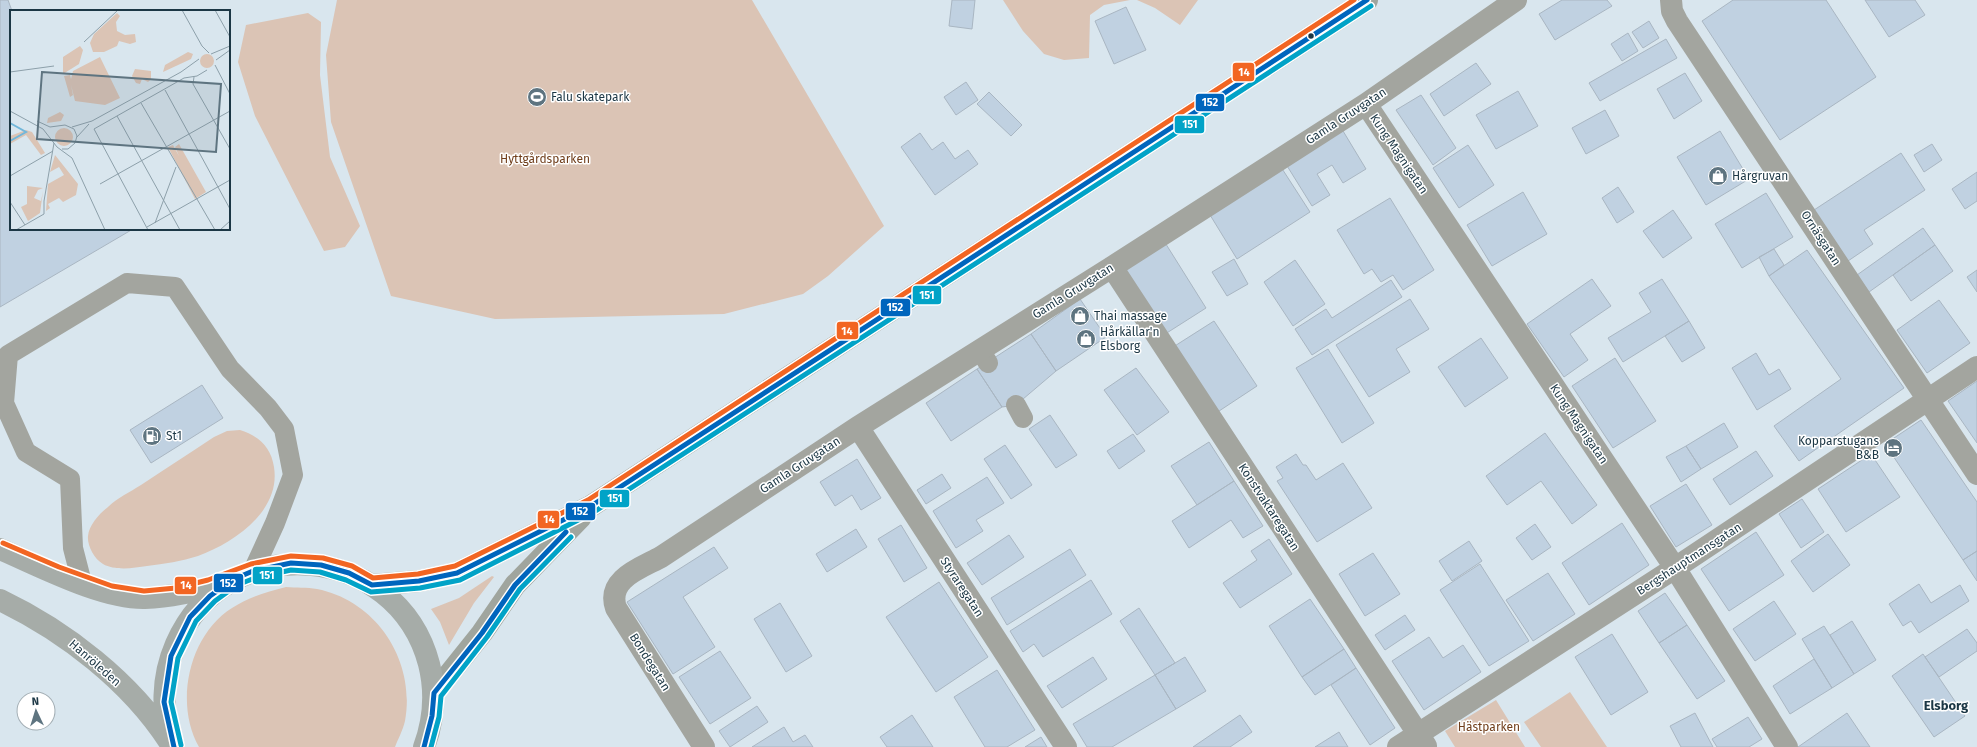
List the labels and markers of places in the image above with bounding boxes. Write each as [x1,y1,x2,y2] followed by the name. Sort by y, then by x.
[1306,31,1316,41] unlabelled marker
[526,86,548,108] sports icon: Falu skatepark
[551,90,630,104] place label: Falu skatepark
[1707,165,1729,187] shop icon: Hårgruvan
[1732,169,1788,183] place label: Hårgruvan
[1069,305,1091,327] shop icon: Thai massage
[1094,309,1167,323] place label: Thai massage
[1100,325,1160,353] place label: Hårkällar'n Elsborg
[1075,328,1097,350] shop icon: Hårkällar'n Elsborg
[141,425,163,447] fuel station icon: St1
[166,429,182,443] place label: St1
[1798,434,1879,462] place label: Kopparstugans B&B
[1882,437,1904,459] hotel icon: Kopparstugans B&B

